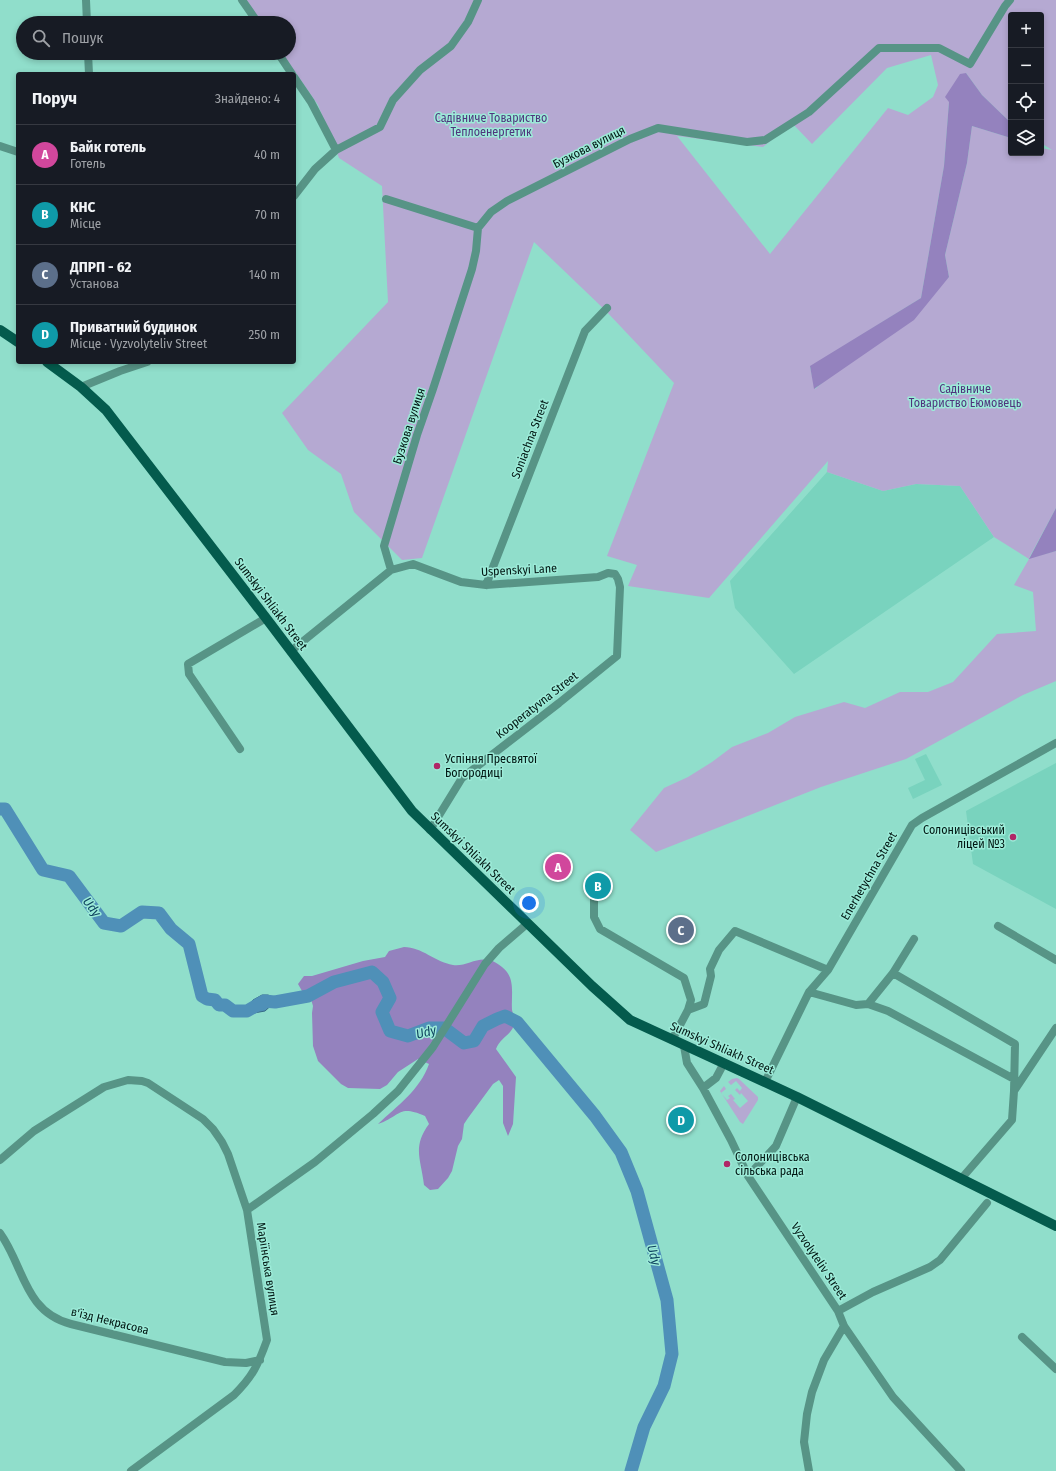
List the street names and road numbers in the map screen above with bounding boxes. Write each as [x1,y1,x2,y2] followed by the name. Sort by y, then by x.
[550,123,628,171] street label: Бузкова вулиця
[390,386,428,466] street label: Бузкова вулиця
[509,397,552,480] street label: Soniachna Street
[232,555,310,653] street label: Sumskyi Shliakh Street
[481,561,557,579] street label: Uspenskyi Lane
[493,669,581,741] street label: Kooperatyvna Street
[428,809,518,897] street label: Sumskyi Shliakh Street
[838,829,900,923] street label: Enerhetychna Street
[668,1019,776,1077] street label: Sumskyi Shliakh Street
[788,1220,850,1302] street label: Vyzvolyteliv Street
[254,1221,282,1317] street label: Маріїнська вулиця
[70,1305,151,1337] street label: в'їзд Некрасова

